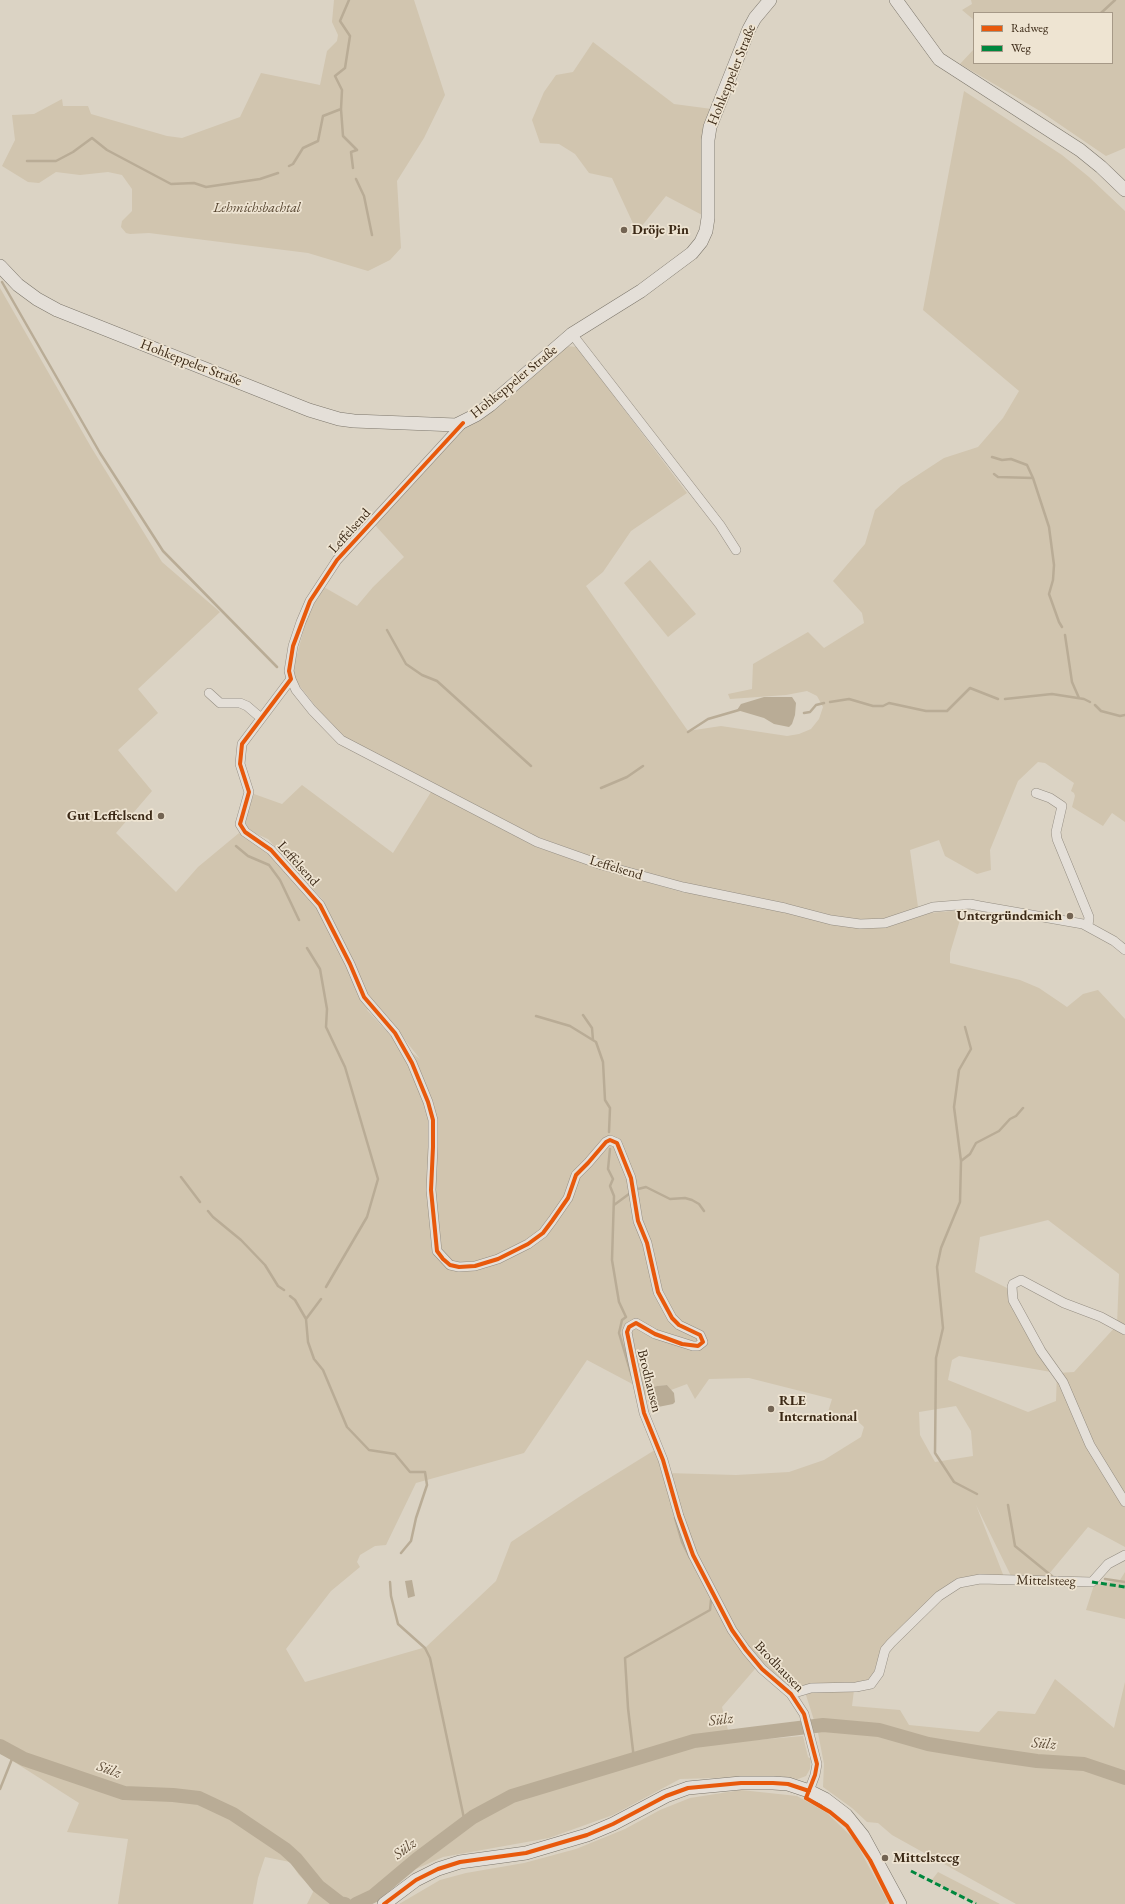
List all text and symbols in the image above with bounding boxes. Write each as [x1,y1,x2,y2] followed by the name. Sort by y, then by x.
[973,12,1113,64] legend
[1011,20,1048,36] text: Radweg
[704,22,760,128] street label: Hohkeppeler Straße
[1011,40,1031,56] text: Weg
[213,200,301,216] park label: Lehmichsbachtal
[632,222,689,238] place label: Dröje Pin
[619,225,629,235] marker: Dröje Pin
[138,336,244,390] street label: Hohkeppeler Straße
[467,342,561,422] street label: Hohkeppeler Straße
[325,505,375,557] street label: Leffelsend
[67,808,153,824] place label: Gut Leffelsend
[156,811,166,821] marker: Gut Leffelsend
[273,838,323,890] street label: Leffelsend
[587,852,645,884] street label: Leffelsend
[956,908,1062,924] place label: Untergründemich
[1065,911,1075,921] marker: Untergründemich
[633,1348,665,1414] street label: Brodhausen
[779,1393,857,1426] place label: RLE International
[766,1404,776,1414] marker: RLE International
[1016,1572,1076,1590] street label: Mittelsteeg
[751,1638,807,1696] street label: Brodhausen
[708,1710,734,1730] water label: Sülz
[1031,1734,1057,1754] water label: Sülz
[94,1757,124,1783] water label: Sülz
[390,1834,420,1864] water label: Sülz
[893,1850,959,1866] place label: Mittelsteeg
[880,1853,890,1863] marker: Mittelsteeg

